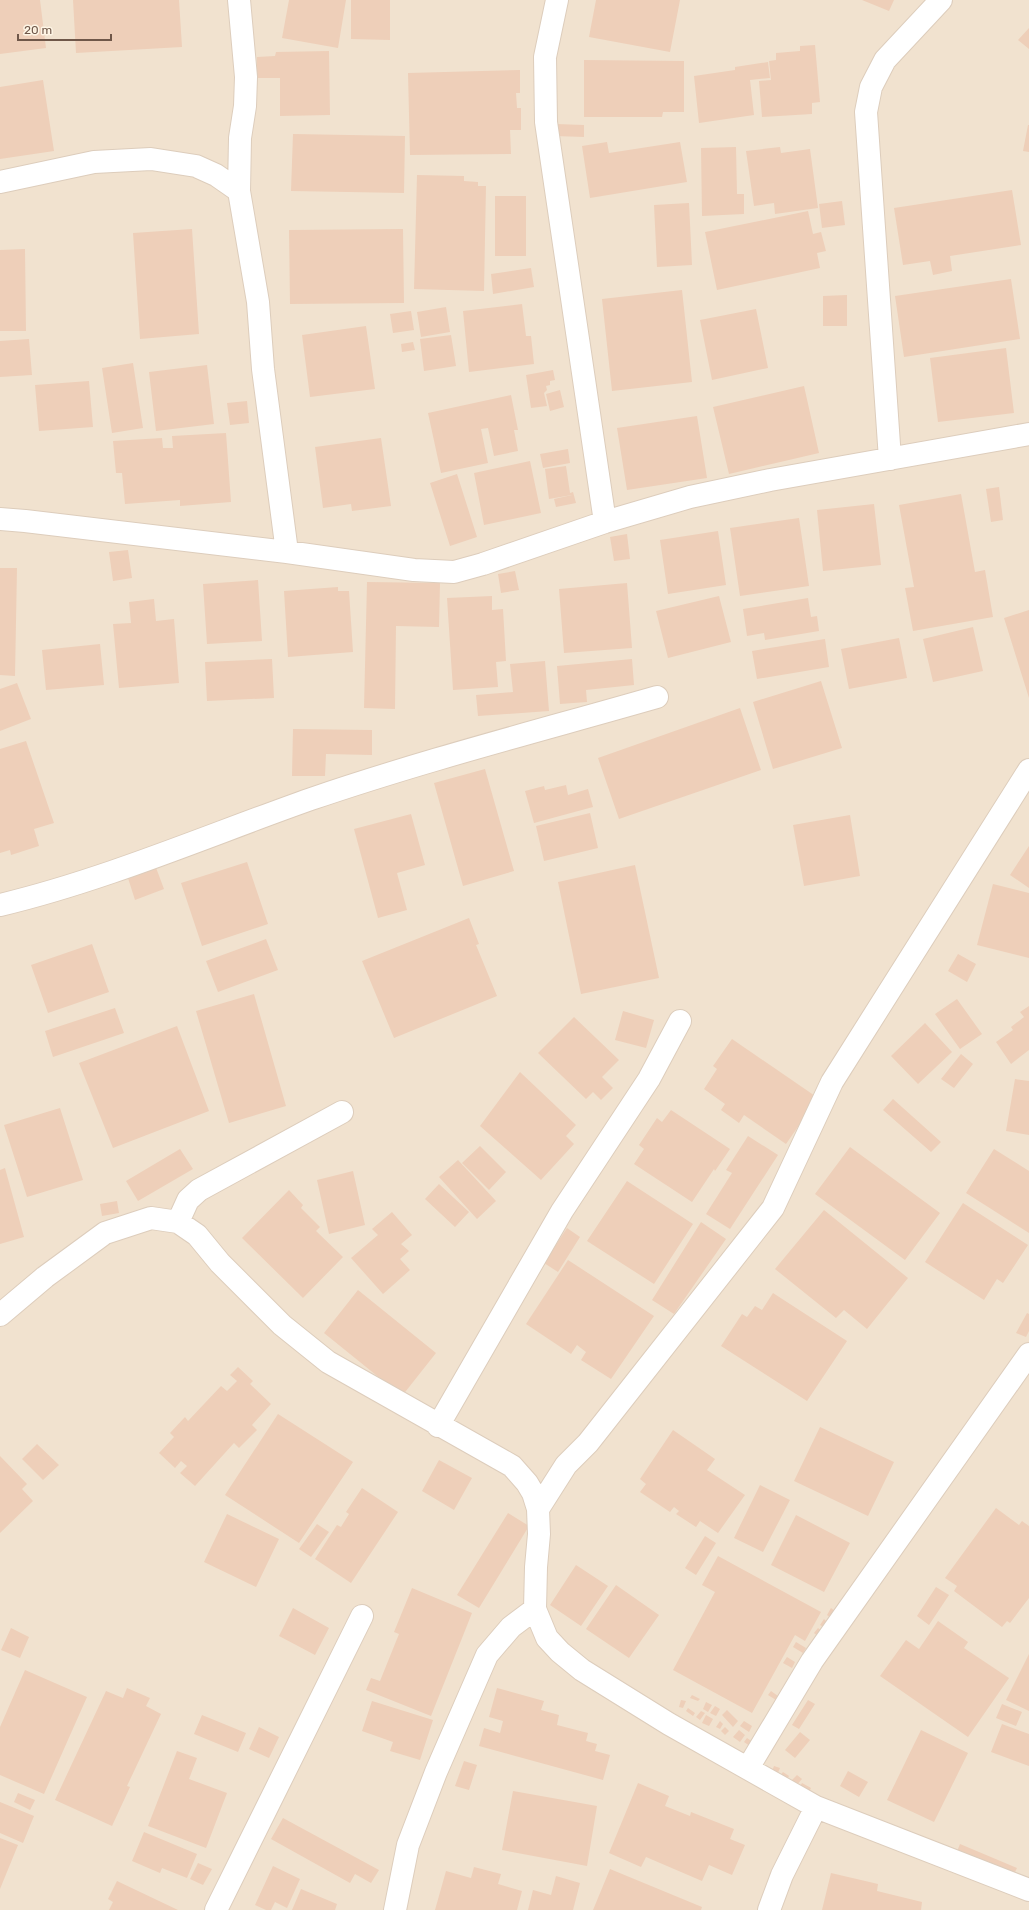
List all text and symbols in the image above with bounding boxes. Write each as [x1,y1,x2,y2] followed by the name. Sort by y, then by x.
[18,16,111,42] scale bar
[24,23,52,37] text: 20 m

